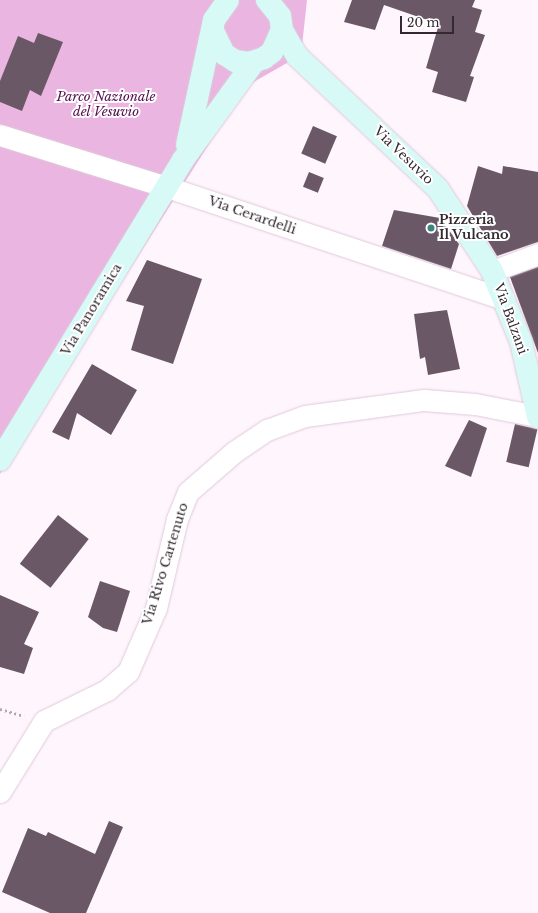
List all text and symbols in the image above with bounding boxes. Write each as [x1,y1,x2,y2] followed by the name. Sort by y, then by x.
[402,8,456,34] scale bar
[407,15,439,30] text: 20 m
[56,90,156,121] park label: Parco Nazionale del Vesuvio
[370,123,436,189] street label: Via Vesuvio
[206,194,298,238] street label: Via Cerardelli
[439,213,509,244] place label: Pizzeria Il Vulcano
[426,223,436,233] marker: Pizzeria Il Vulcano
[58,261,126,359] street label: Via Panoramica
[490,281,530,357] street label: Via Balzani
[140,501,192,627] street label: Via Rivo Cartenuto

